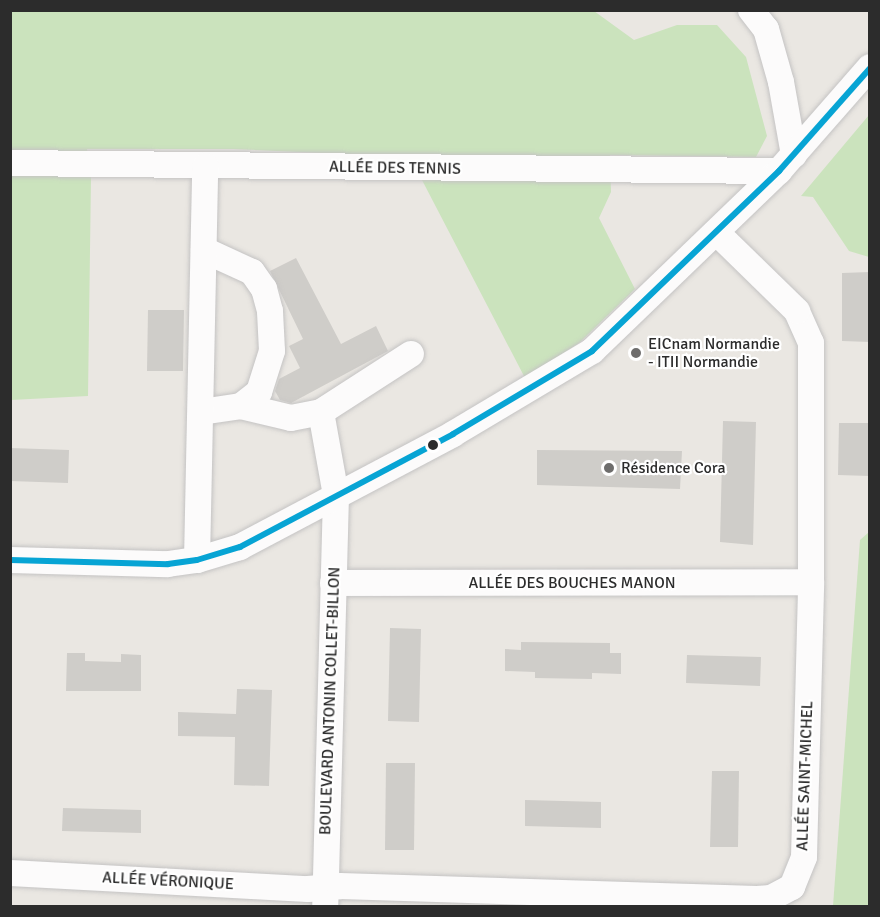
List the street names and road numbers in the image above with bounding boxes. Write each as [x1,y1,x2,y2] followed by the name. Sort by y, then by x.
[329,157,461,179] street label: ALLÉE DES TENNIS
[316,567,344,835] street label: BOULEVARD ANTONIN COLLET-BILLON
[468,573,676,593] street label: ALLÉE DES BOUCHES MANON
[793,701,817,851] street label: ALLÉE SAINT-MICHEL
[102,868,234,894] street label: ALLÉE VÉRONIQUE

